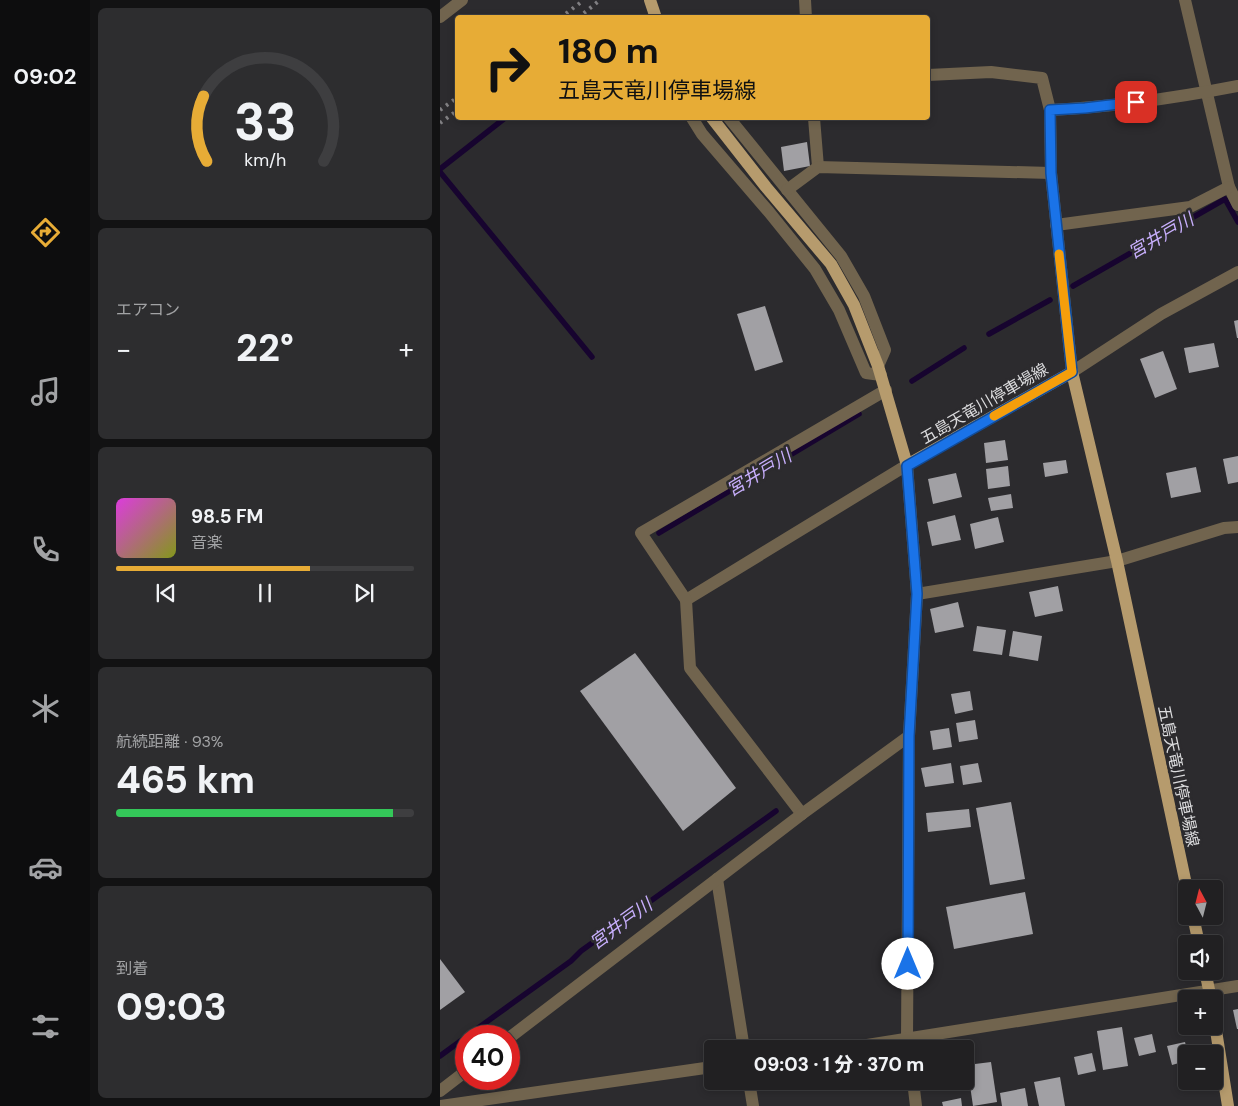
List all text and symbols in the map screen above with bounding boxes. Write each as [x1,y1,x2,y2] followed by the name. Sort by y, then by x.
[558,28,659,74] text: 180 m
[475,35,540,100] icon: right
[13,62,77,91] text: 09:02
[558,76,756,105] text: 五島天竜川停車場線
[1115,81,1157,123] pin
[234,88,296,156] text: 33
[1122,88,1150,116] icon: arrive
[244,148,286,172] text: km/h
[1124,207,1200,264] water label: 宮井戸川
[28,215,63,250] icon: directions
[116,299,180,320] text: エアコン
[236,323,294,373] text: 22°
[116,331,131,368] text: −
[399,331,414,368] text: +
[917,358,1052,449] street label: 五島天竜川停車場線
[28,374,63,409] icon: music
[722,443,798,502] water label: 宮井戸川
[191,504,263,529] text: 98.5 FM
[28,532,63,567] icon: phone
[191,532,223,553] text: 音楽
[152,579,180,607] icon: previous
[251,579,279,607] icon: pause
[350,579,378,607] icon: next
[28,691,63,726] icon: climate
[1153,703,1204,849] street label: 五島天竜川停車場線
[116,731,223,752] text: 航続距離 · 93%
[116,755,255,805] text: 465 km
[28,850,63,885] icon: car
[1178,880,1222,925] north arrow
[1178,880,1223,1090] map controls
[585,892,659,955] water label: 宮井戸川
[1178,935,1223,980] button: sound
[881,937,933,989] position arrow
[116,958,148,979] text: 到着
[116,982,227,1032] text: 09:03
[1178,990,1223,1035] button: +
[28,1009,63,1044] icon: filters
[455,1025,520,1090] speed limit sign: 40
[1178,1045,1223,1090] button: −
[754,1052,924,1077] text: 09:03 · 1 分 · 370 m

